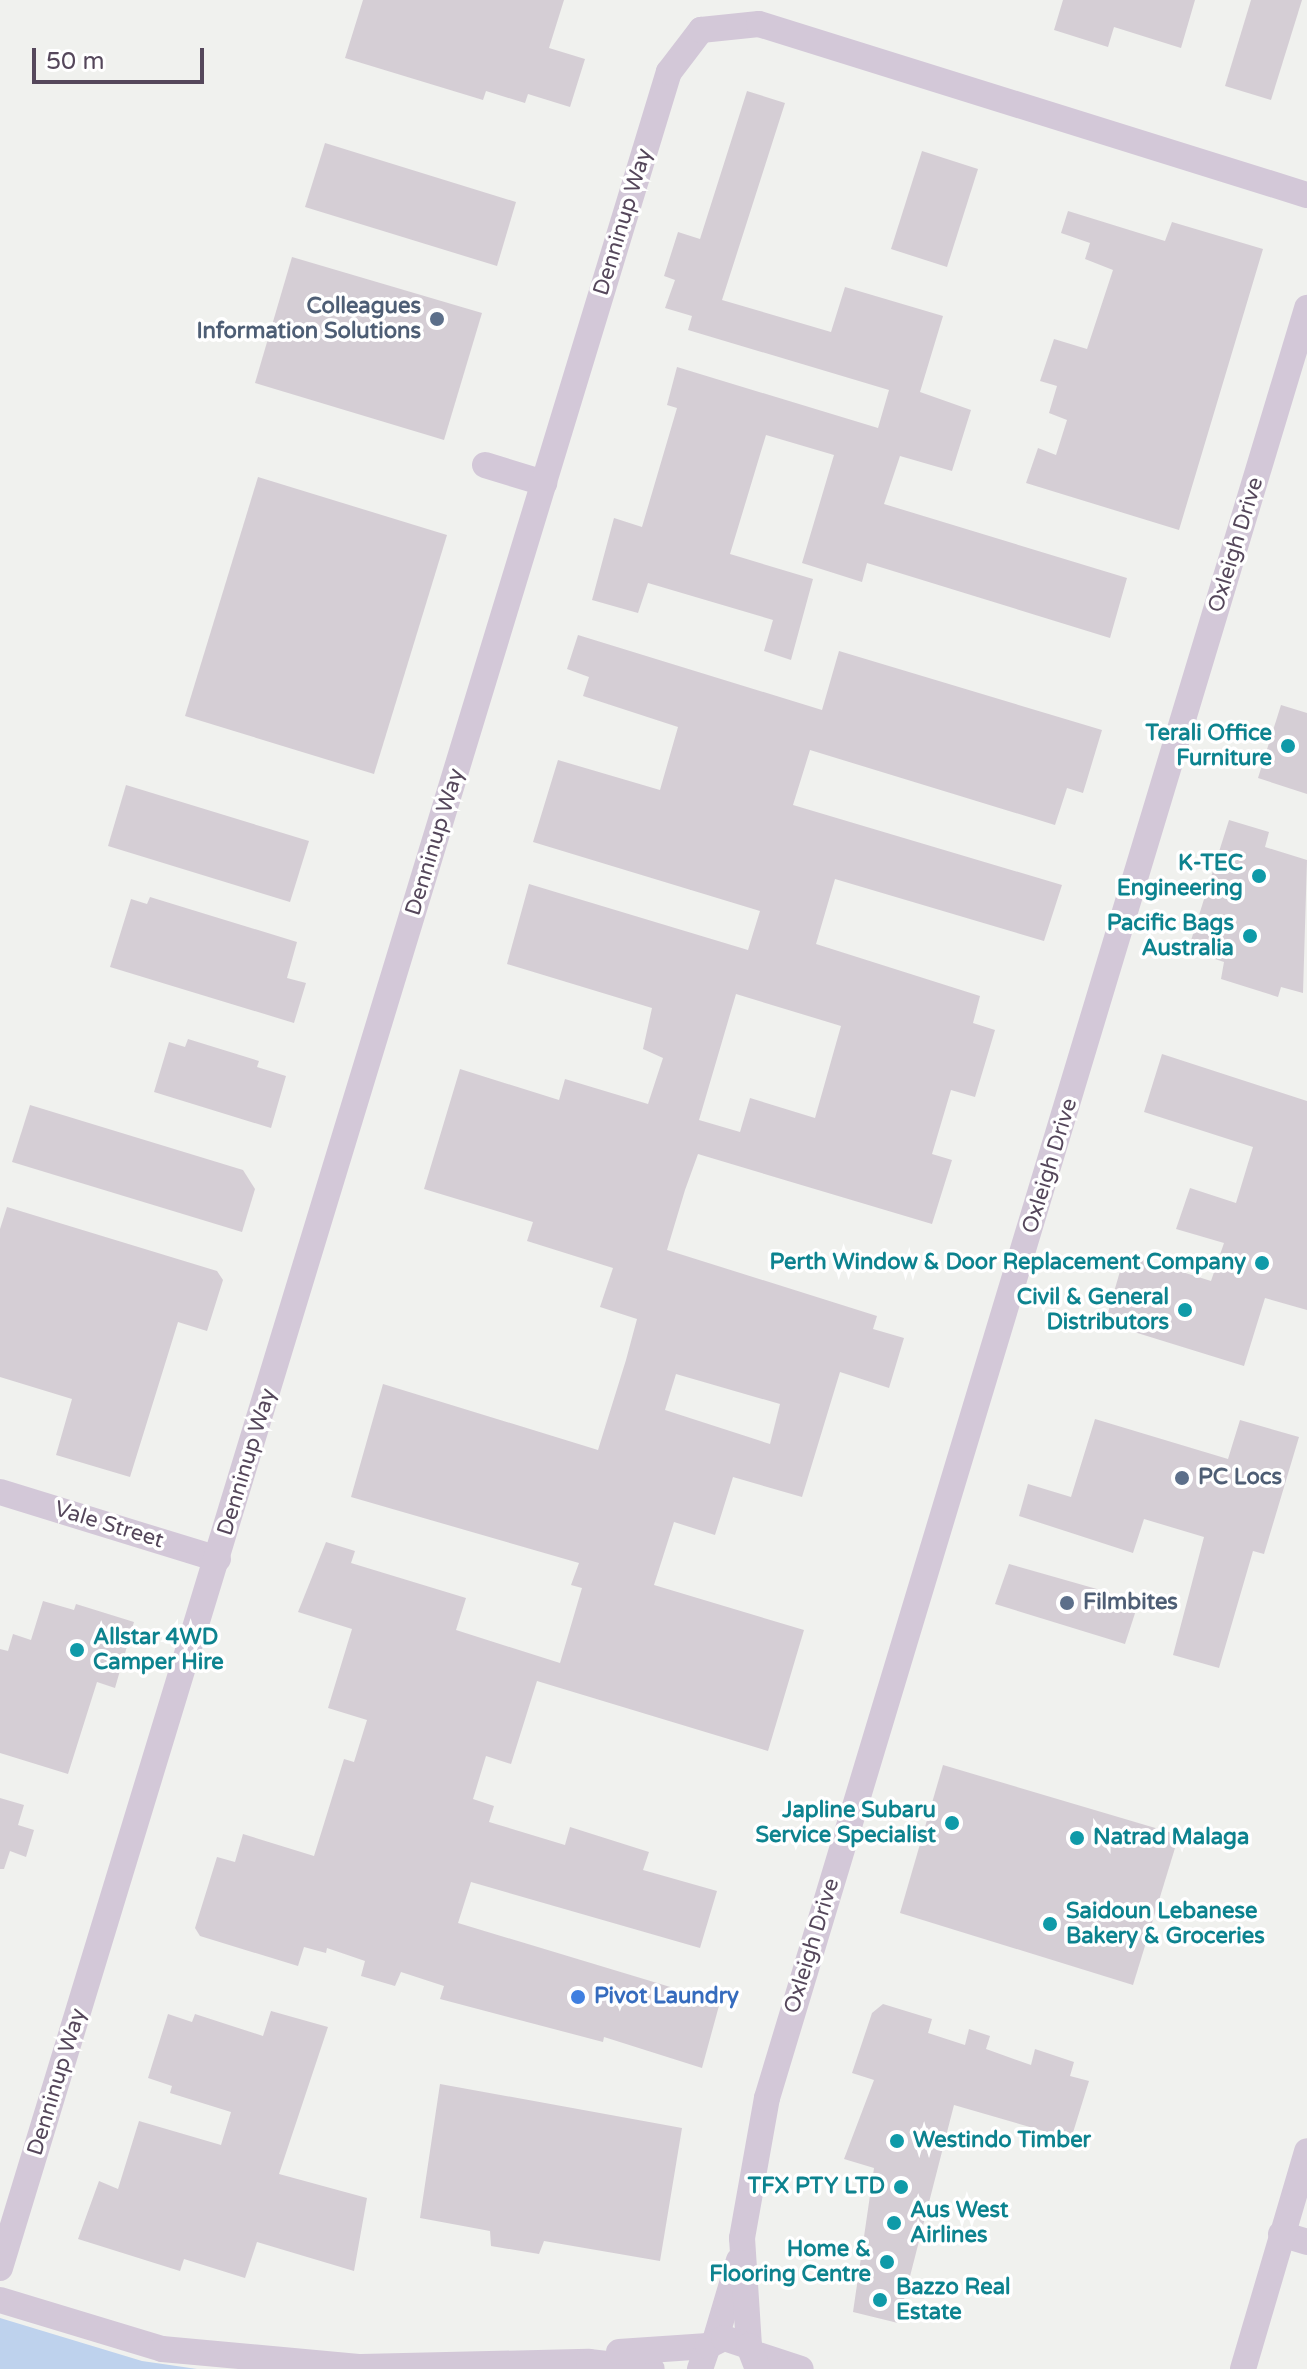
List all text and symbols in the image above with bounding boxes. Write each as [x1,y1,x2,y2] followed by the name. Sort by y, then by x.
[36,32,208,82] scale bar
[46,47,104,76] text: 50 m
[588,145,658,299] street label: Denninup Way
[197,293,421,344] place label: Colleagues Information Solutions
[428,310,446,328] marker: Colleagues Information Solutions
[1203,474,1269,616] street label: Oxleigh Drive
[1145,720,1272,772] place label: Terali Office Furniture
[1279,737,1297,755] marker: Terali Office Furniture
[400,765,470,919] street label: Denninup Way
[1117,850,1243,902] place label: K-TEC Engineering
[1250,867,1268,885] marker: K-TEC Engineering
[1107,910,1234,962] place label: Pacific Bags Australia
[1241,927,1259,945] marker: Pacific Bags Australia
[1017,1095,1083,1237] street label: Oxleigh Drive
[770,1250,1246,1276] place label: Perth Window & Door Replacement Company
[1253,1254,1271,1272] marker: Perth Window & Door Replacement Company
[1017,1284,1169,1336] place label: Civil & General Distributors
[1176,1301,1194,1319] marker: Civil & General Distributors
[212,1385,282,1539] street label: Denninup Way
[1198,1465,1282,1491] place label: PC Locs
[1173,1469,1191,1487] marker: PC Locs
[51,1496,167,1554] street label: Vale Street
[1083,1590,1178,1616] place label: Filmbites
[1058,1594,1076,1612] marker: Filmbites
[93,1624,224,1676] place label: Allstar 4WD Camper Hire
[68,1641,86,1659] marker: Allstar 4WD Camper Hire
[756,1797,936,1848] place label: Japline Subaru Service Specialist
[943,1814,961,1832] marker: Japline Subaru Service Specialist
[1093,1825,1249,1851] place label: Natrad Malaga
[1068,1829,1086,1847] marker: Natrad Malaga
[779,1875,845,2017] street label: Oxleigh Drive
[1066,1898,1265,1950] place label: Saidoun Lebanese Bakery & Groceries
[1041,1915,1059,1933] marker: Saidoun Lebanese Bakery & Groceries
[594,1984,739,2010] place label: Pivot Laundry
[569,1988,587,2006] marker: Pivot Laundry
[22,2005,92,2159] street label: Denninup Way
[913,2128,1091,2154] place label: Westindo Timber
[888,2132,906,2150] marker: Westindo Timber
[748,2174,885,2200] place label: TFX PTY LTD
[892,2178,910,2196] marker: TFX PTY LTD
[910,2197,1008,2248] place label: Aus West Airlines
[885,2214,903,2232] marker: Aus West Airlines
[709,2236,871,2288] place label: Home & Flooring Centre
[878,2253,896,2271] marker: Home & Flooring Centre
[896,2274,1011,2326] place label: Bazzo Real Estate
[871,2291,889,2309] marker: Bazzo Real Estate

